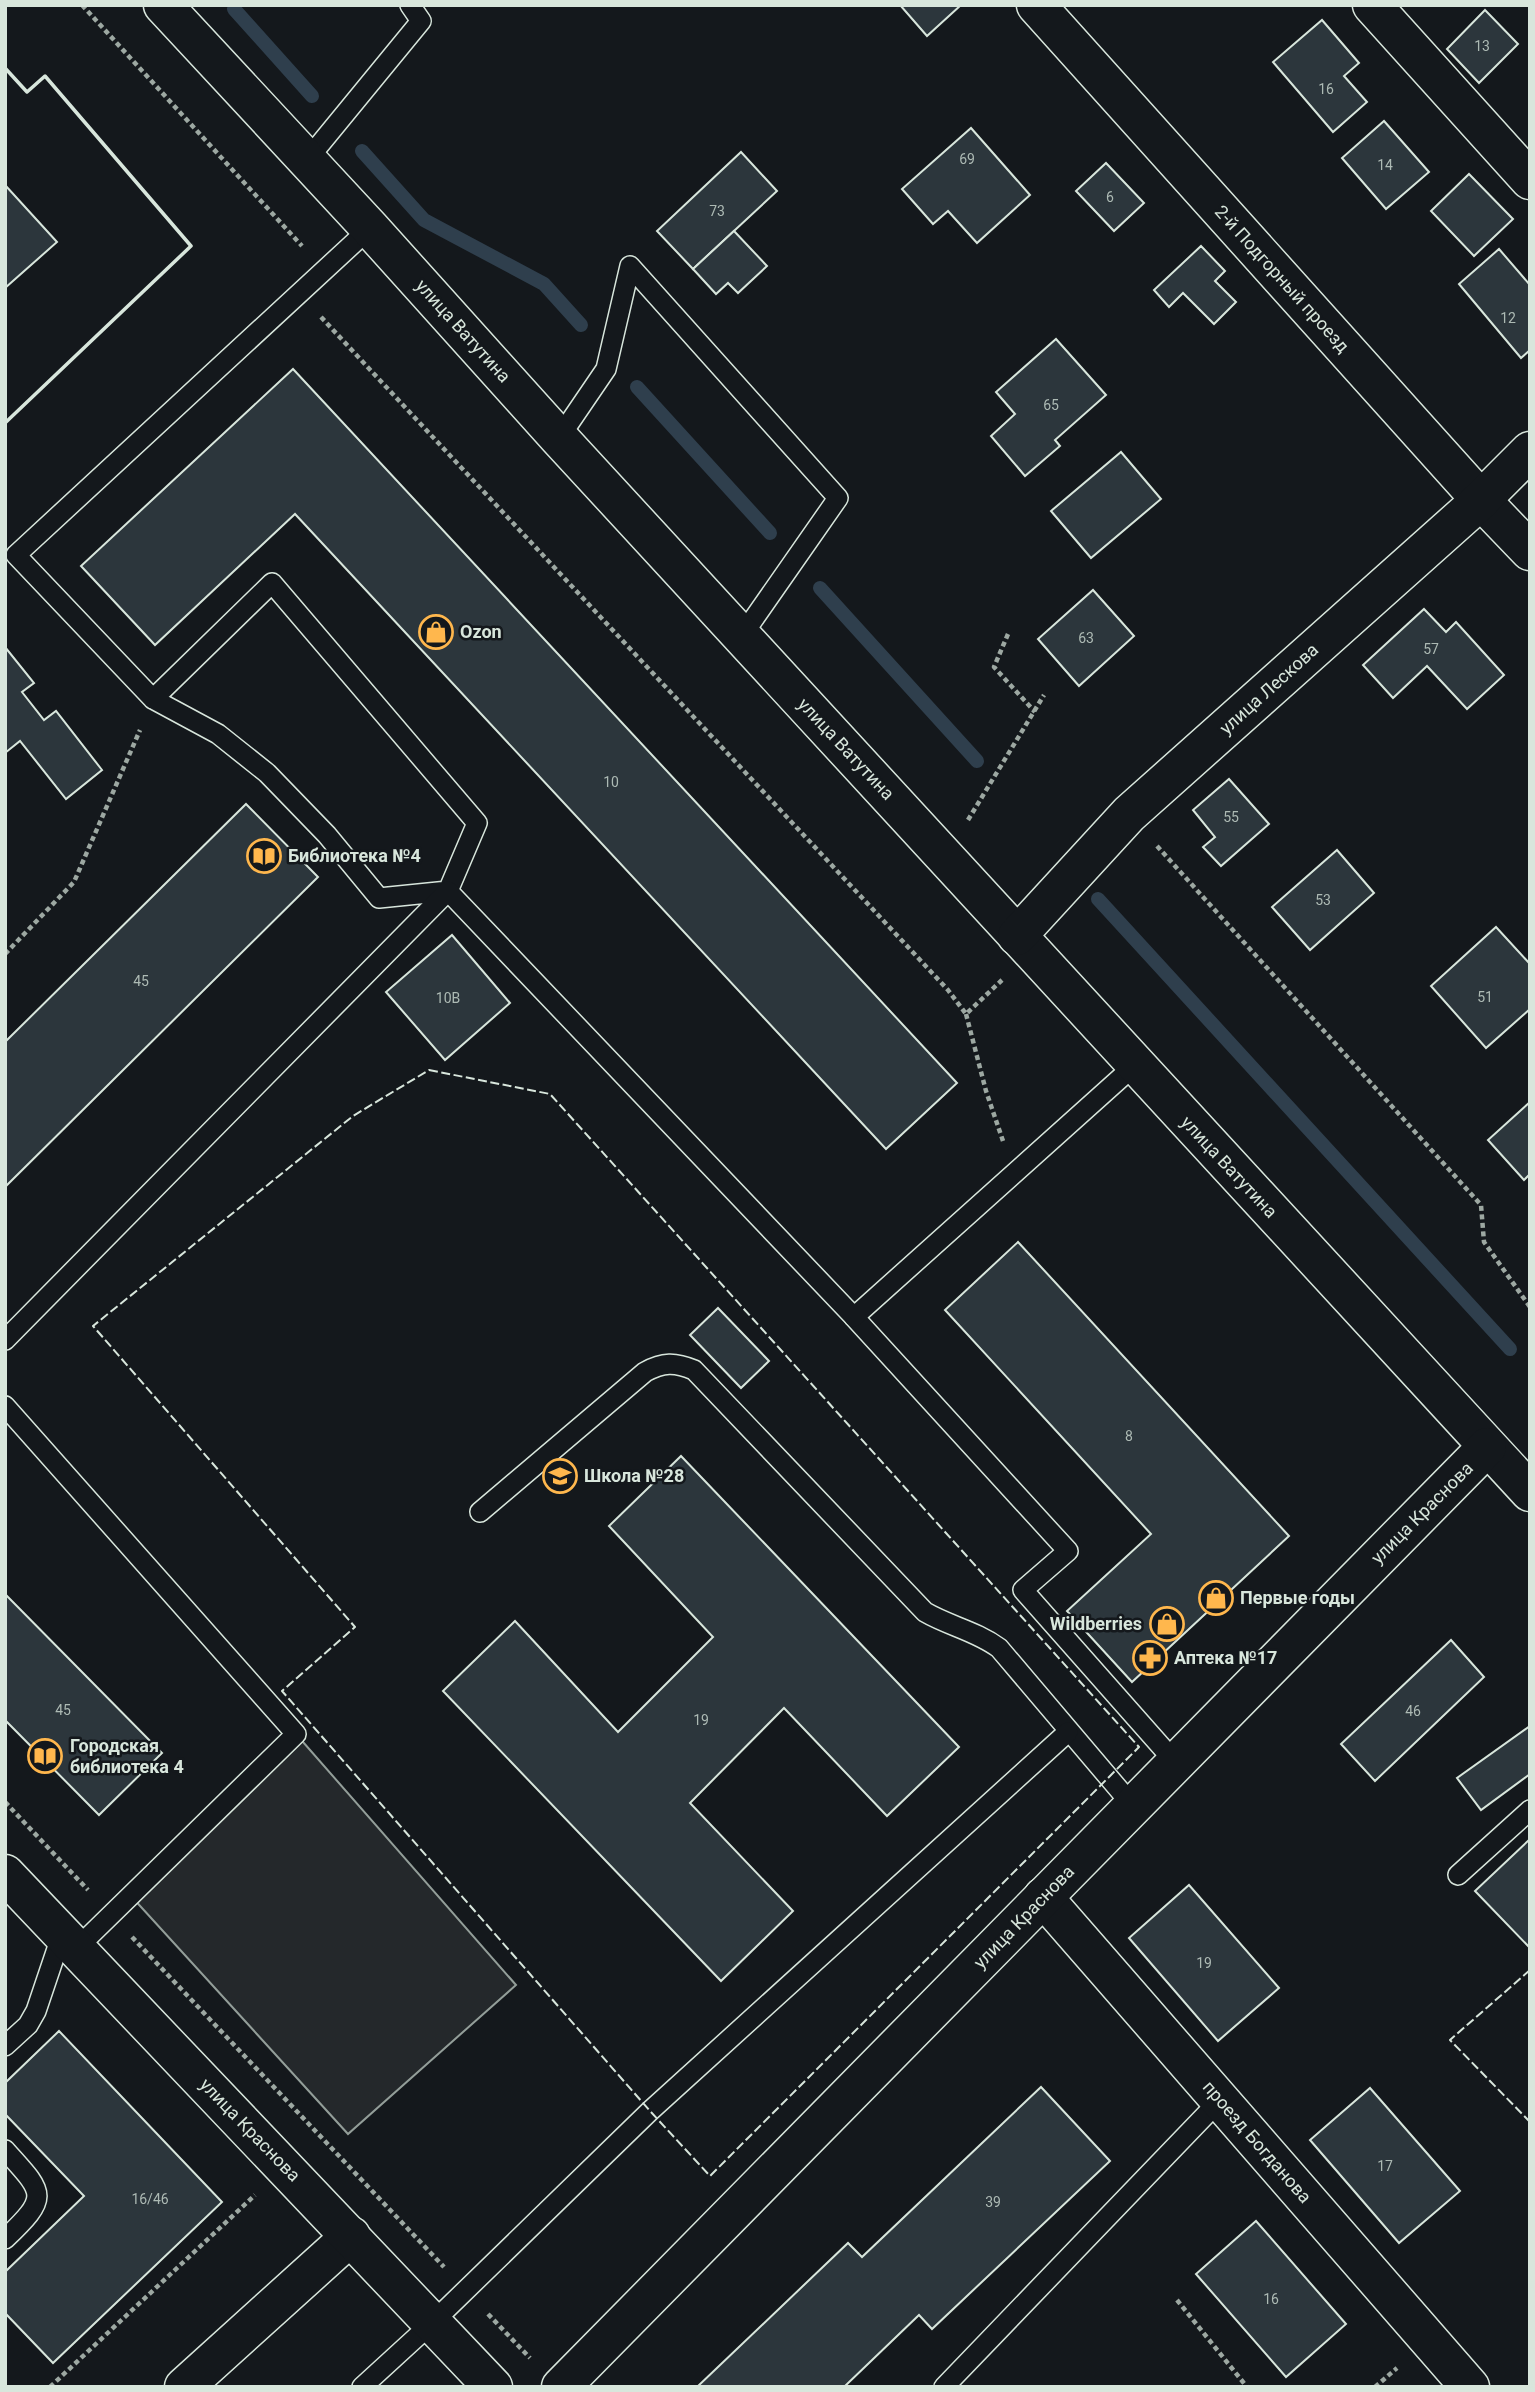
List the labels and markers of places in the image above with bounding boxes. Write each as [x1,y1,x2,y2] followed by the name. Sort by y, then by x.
[417,613,455,651] shop icon: Ozon
[460,621,502,642] place label: Ozon
[245,837,283,875] library icon: Библиотека №4
[288,845,421,866] place label: Библиотека №4
[541,1457,579,1495] school or university icon: Школа №28
[584,1465,684,1486] place label: Школа №28
[1197,1579,1235,1617] shop icon: Первые годы
[1240,1587,1355,1608] place label: Первые годы
[1148,1605,1186,1643] shop icon: Wildberries
[1050,1613,1142,1634] place label: Wildberries
[1131,1639,1169,1677] pharmacy icon: Аптека №17
[1174,1647,1277,1668] place label: Аптека №17
[70,1735,184,1777] place label: Городская библиотека 4
[26,1737,64,1775] library icon: Городская библиотека 4

